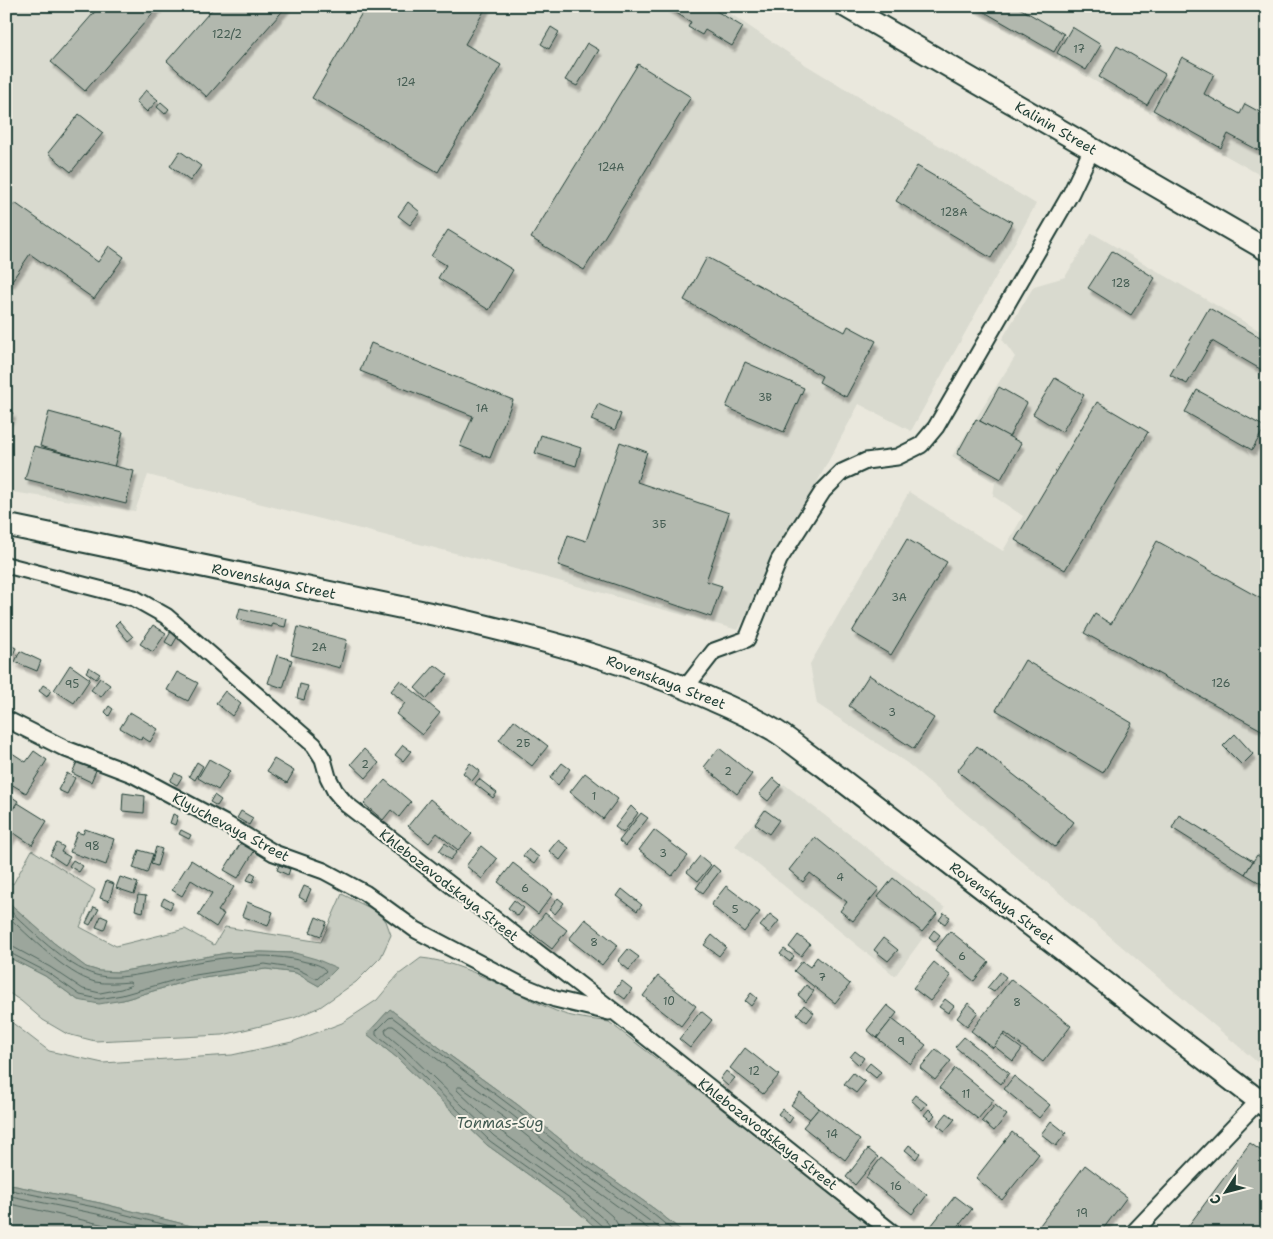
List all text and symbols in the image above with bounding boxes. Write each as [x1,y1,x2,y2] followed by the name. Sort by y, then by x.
[212,27,242,42] house number: 122/2
[1073,42,1085,57] house number: 17
[397,75,416,90] house number: 124
[1012,97,1100,159] street label: Kalinin Street
[598,160,624,175] house number: 124А
[940,205,968,220] house number: 128А
[1111,276,1131,291] house number: 128
[758,390,773,405] house number: 3В
[476,401,488,416] house number: 1А
[652,517,666,532] house number: 3Б
[210,559,338,603] street label: Rovenskaya Street
[891,590,907,605] house number: 3А
[311,640,327,655] house number: 2А
[604,651,728,713] street label: Rovenskaya Street
[1212,676,1230,691] house number: 126
[65,677,79,692] house number: 95
[888,705,896,720] house number: 3
[516,736,530,751] house number: 2Б
[361,757,369,772] house number: 2
[724,764,732,779] house number: 2
[169,789,293,865] street label: Klyuchevaya Street
[592,789,596,804] house number: 1
[376,825,522,945] street label: Khlebozavodskaya Street
[84,839,100,854] house number: 98
[659,846,667,861] house number: 3
[946,858,1058,948] street label: Rovenskaya Street
[836,870,844,885] house number: 4
[521,881,529,896] house number: 6
[732,902,739,917] house number: 5
[590,935,598,950] house number: 8
[958,949,966,964] house number: 6
[818,970,826,985] house number: 7
[663,994,675,1009] house number: 10
[1013,995,1021,1010] house number: 8
[897,1034,905,1049] house number: 9
[748,1064,760,1079] house number: 12
[695,1074,841,1194] street label: Khlebozavodskaya Street
[962,1087,970,1102] house number: 11
[456,1113,544,1133] water label: Tonmas-Sug
[826,1127,838,1142] house number: 14
[1200,1166,1250,1216] north arrow
[890,1179,902,1194] house number: 16
[1206,1191,1225,1208] text: С
[1076,1206,1088,1221] house number: 19

